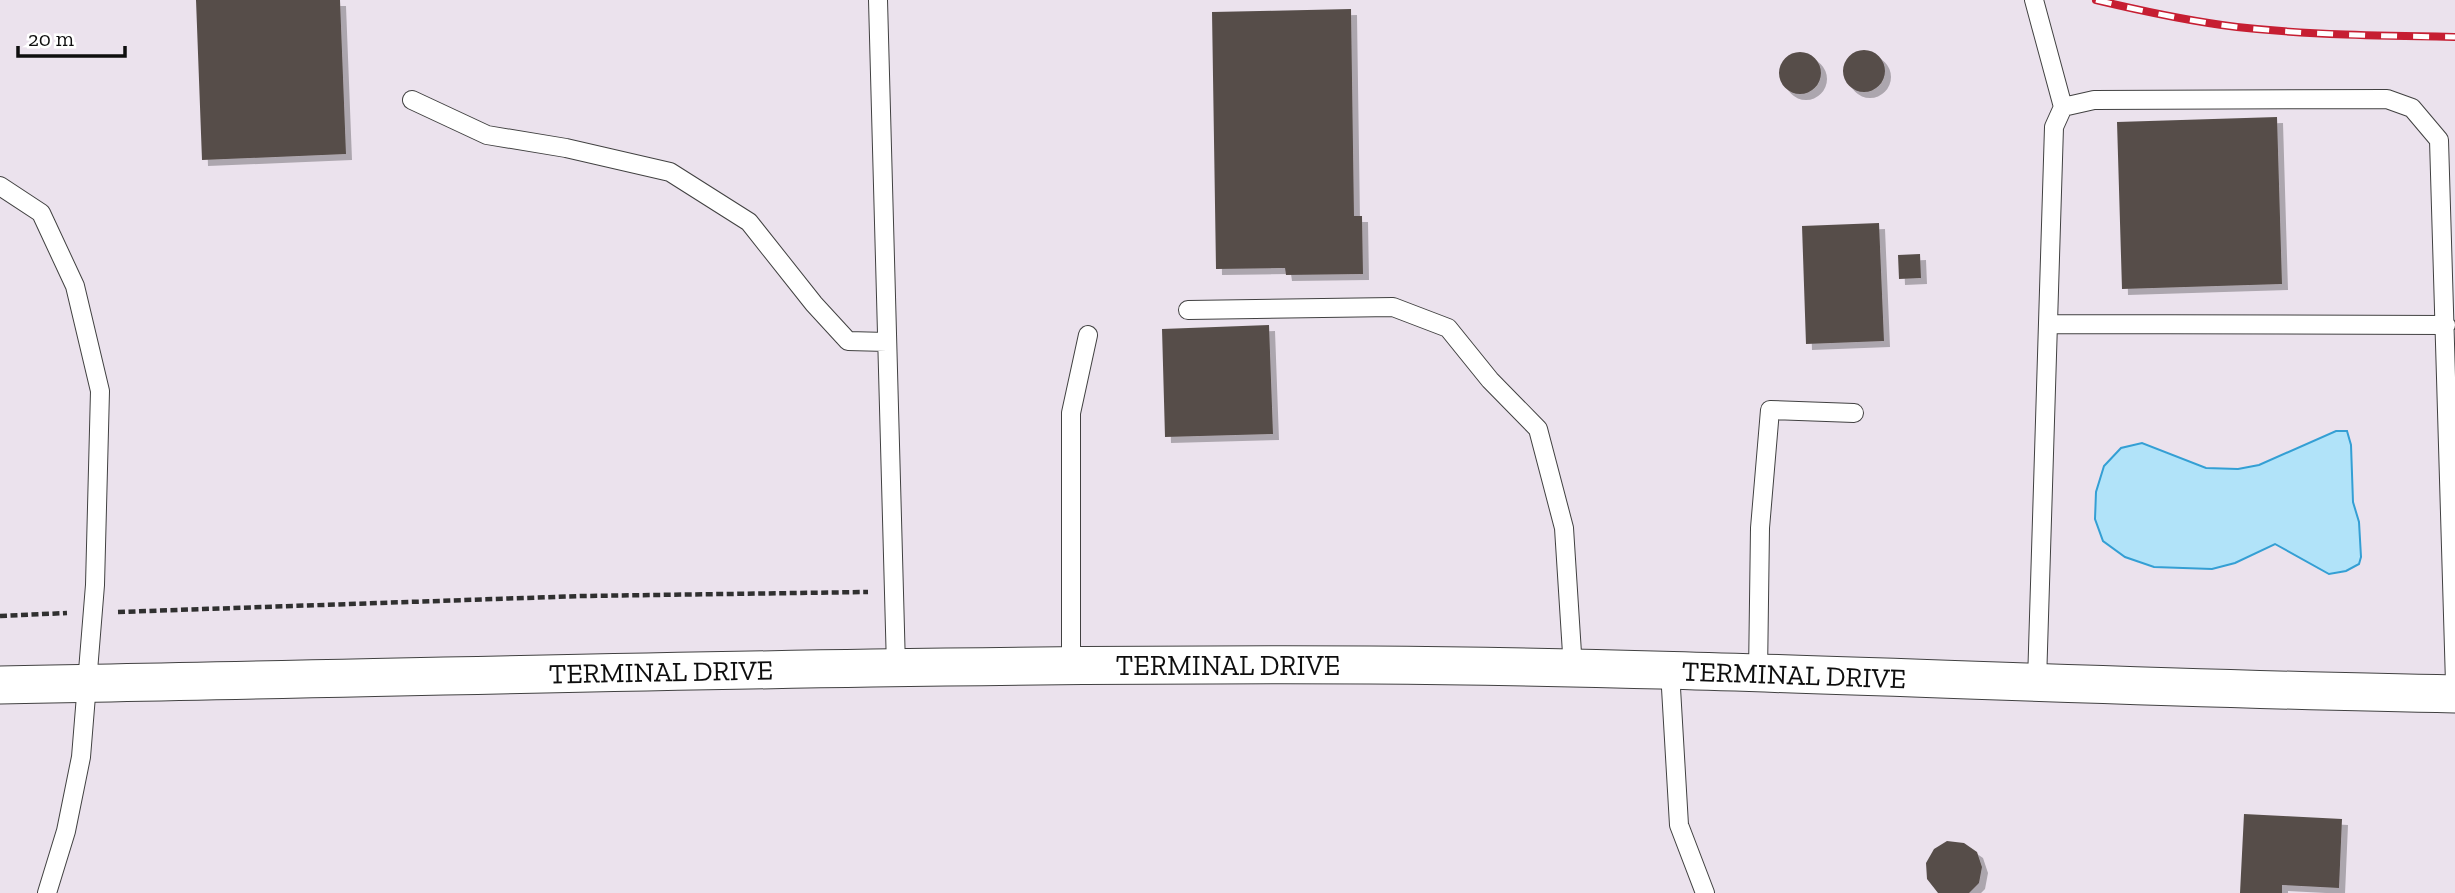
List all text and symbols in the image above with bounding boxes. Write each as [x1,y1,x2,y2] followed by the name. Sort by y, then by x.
[18,14,124,58] scale bar
[28,26,74,51] text: 20 m
[1116,649,1340,682] street label: TERMINAL DRIVE
[549,654,773,690] street label: TERMINAL DRIVE
[1681,655,1907,695] street label: TERMINAL DRIVE

